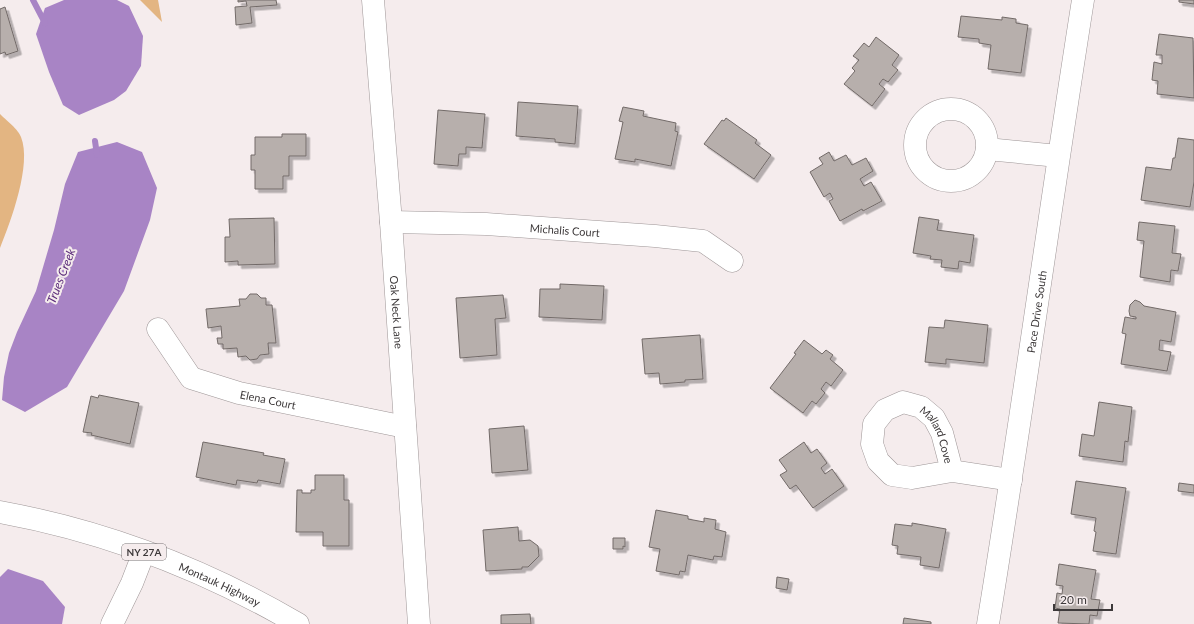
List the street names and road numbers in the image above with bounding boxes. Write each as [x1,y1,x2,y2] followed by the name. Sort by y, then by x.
[529,221,600,239] street label: Michalis Court
[1023,270,1048,354] street label: Pace Drive South
[388,275,406,349] street label: Oak Neck Lane
[239,387,297,411] street label: Elena Court
[918,403,956,465] street label: Mallard Cove
[122,544,166,560] road number: NY 27A
[177,559,263,609] street label: Montauk Highway

